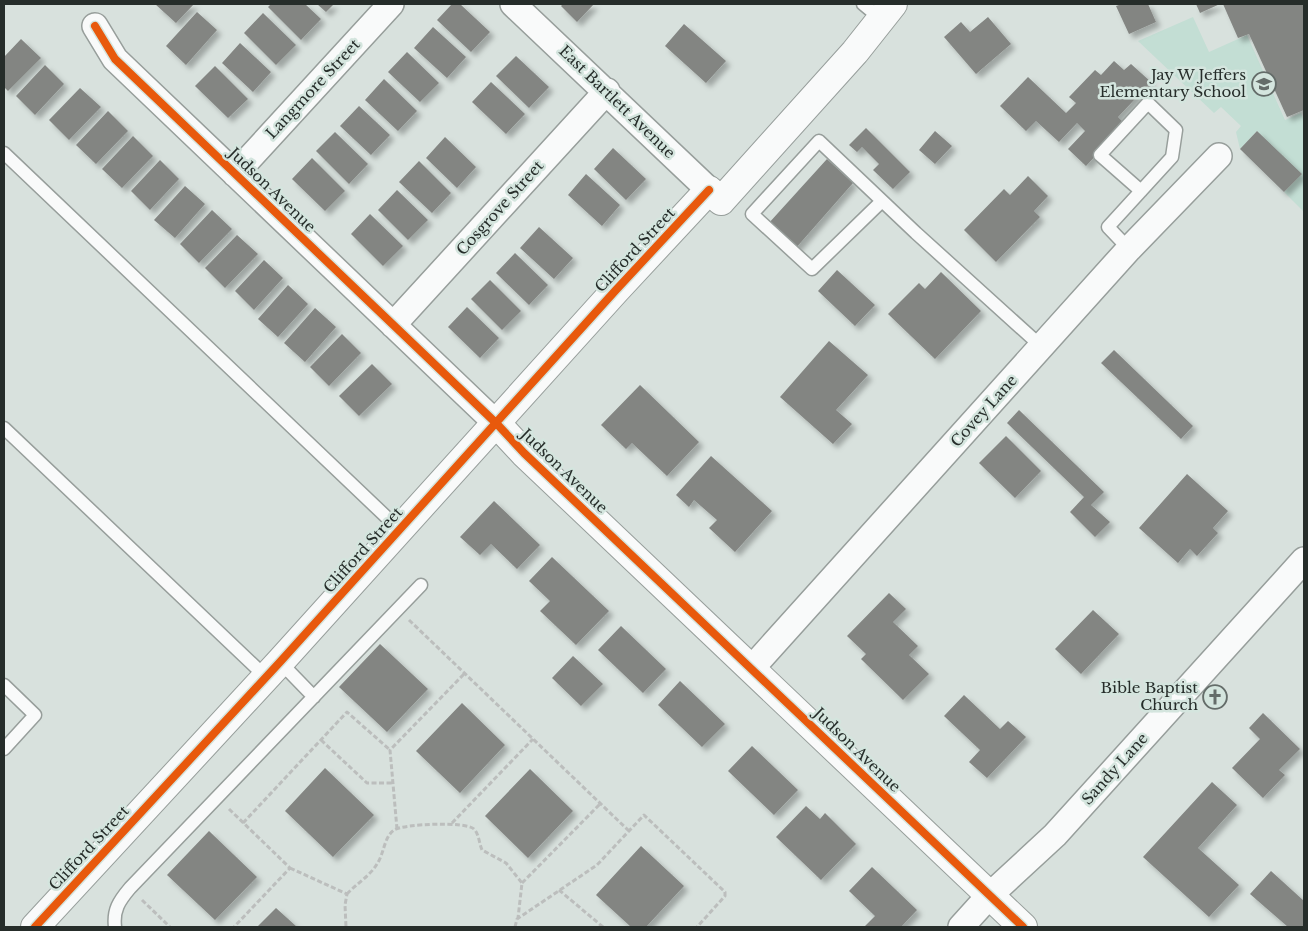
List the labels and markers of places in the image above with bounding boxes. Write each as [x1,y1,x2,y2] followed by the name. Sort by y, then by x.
[1100,65,1246,101] place label: Jay W Jeffers Elementary School
[1251,71,1277,97] school or university icon: Jay W Jeffers Elementary School
[1101,678,1198,714] place label: Bible Baptist Church
[1202,684,1228,710] church icon: Bible Baptist Church

